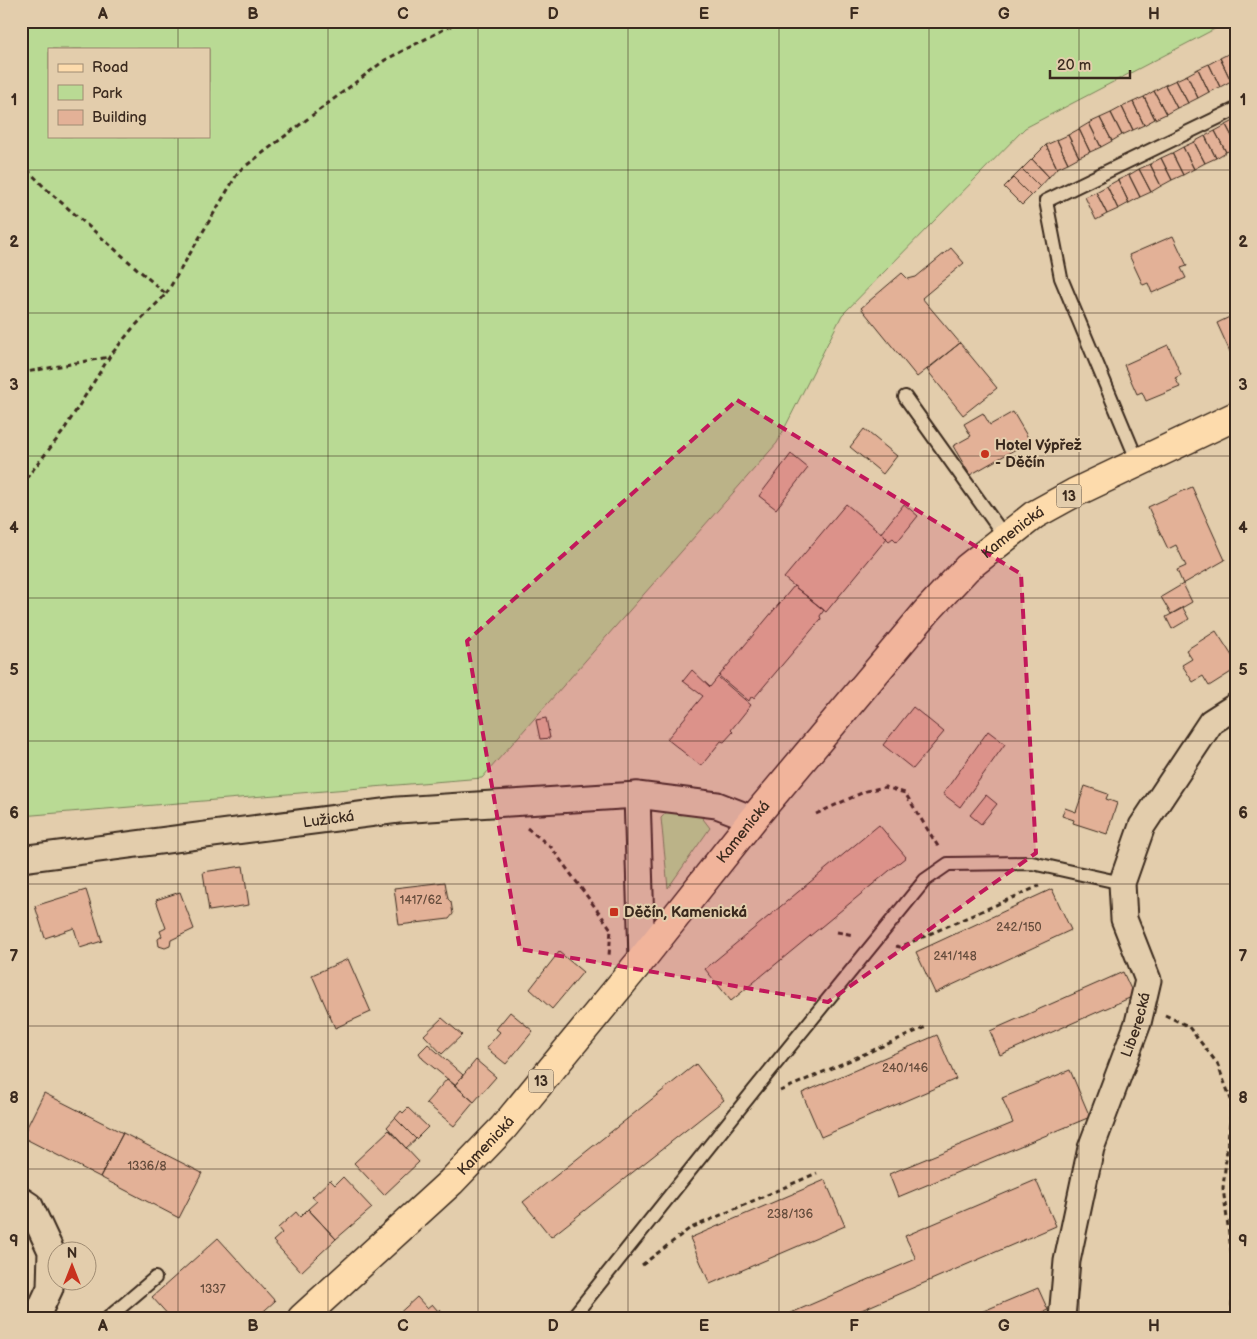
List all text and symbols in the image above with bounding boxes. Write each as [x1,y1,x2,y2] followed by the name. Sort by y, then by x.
[97,5,108,24] text: A
[247,5,259,24] text: B
[397,5,409,24] text: C
[547,5,559,24] text: D
[699,5,709,24] text: E
[849,5,859,24] text: F
[998,5,1010,24] text: G
[1148,5,1160,24] text: H
[48,48,210,138] legend
[1050,48,1130,80] scale bar
[1057,56,1091,75] text: 20 m
[92,58,128,77] text: Road
[92,84,123,103] text: Park
[11,91,17,110] text: 1
[1240,91,1246,110] text: 1
[92,108,147,127] text: Building
[9,233,19,252] text: 2
[1238,233,1248,252] text: 2
[9,376,19,395] text: 3
[1238,376,1248,395] text: 3
[995,436,1082,472] place label: Hotel Výpřež - Děčín
[979,448,991,460] marker: Hotel Výpřež - Děčín
[1056,484,1082,508] road number: 13
[977,502,1047,563] street label: Kamenická
[9,519,19,538] text: 4
[1238,519,1248,538] text: 4
[9,661,19,680] text: 5
[1238,661,1248,680] text: 5
[712,797,774,867] street label: Kamenická
[9,804,19,823] text: 6
[1238,804,1248,823] text: 6
[302,806,355,832] street label: Lužická
[400,893,442,908] house number: 1417/62
[624,903,747,922] place label: Děčín, Kamenická
[608,906,620,918] marker: Děčín, Kamenická
[996,920,1042,935] house number: 242/150
[10,947,19,966] text: 7
[1239,947,1248,966] text: 7
[933,949,977,964] house number: 241/148
[1116,990,1154,1060] street label: Liberecká
[882,1061,928,1076] house number: 240/146
[528,1070,554,1092] road number: 13
[9,1089,19,1108] text: 8
[1238,1089,1248,1108] text: 8
[453,1112,518,1179] street label: Kamenická
[127,1159,167,1174] house number: 1336/8
[767,1207,813,1222] house number: 238/136
[9,1232,19,1251] text: 9
[1238,1232,1248,1251] text: 9
[48,1242,98,1292] north arrow
[67,1245,77,1262] text: N
[200,1282,226,1297] house number: 1337
[97,1317,108,1336] text: A
[247,1317,259,1336] text: B
[397,1317,409,1336] text: C
[547,1317,559,1336] text: D
[699,1317,709,1336] text: E
[849,1317,859,1336] text: F
[998,1317,1010,1336] text: G
[1148,1317,1160,1336] text: H

